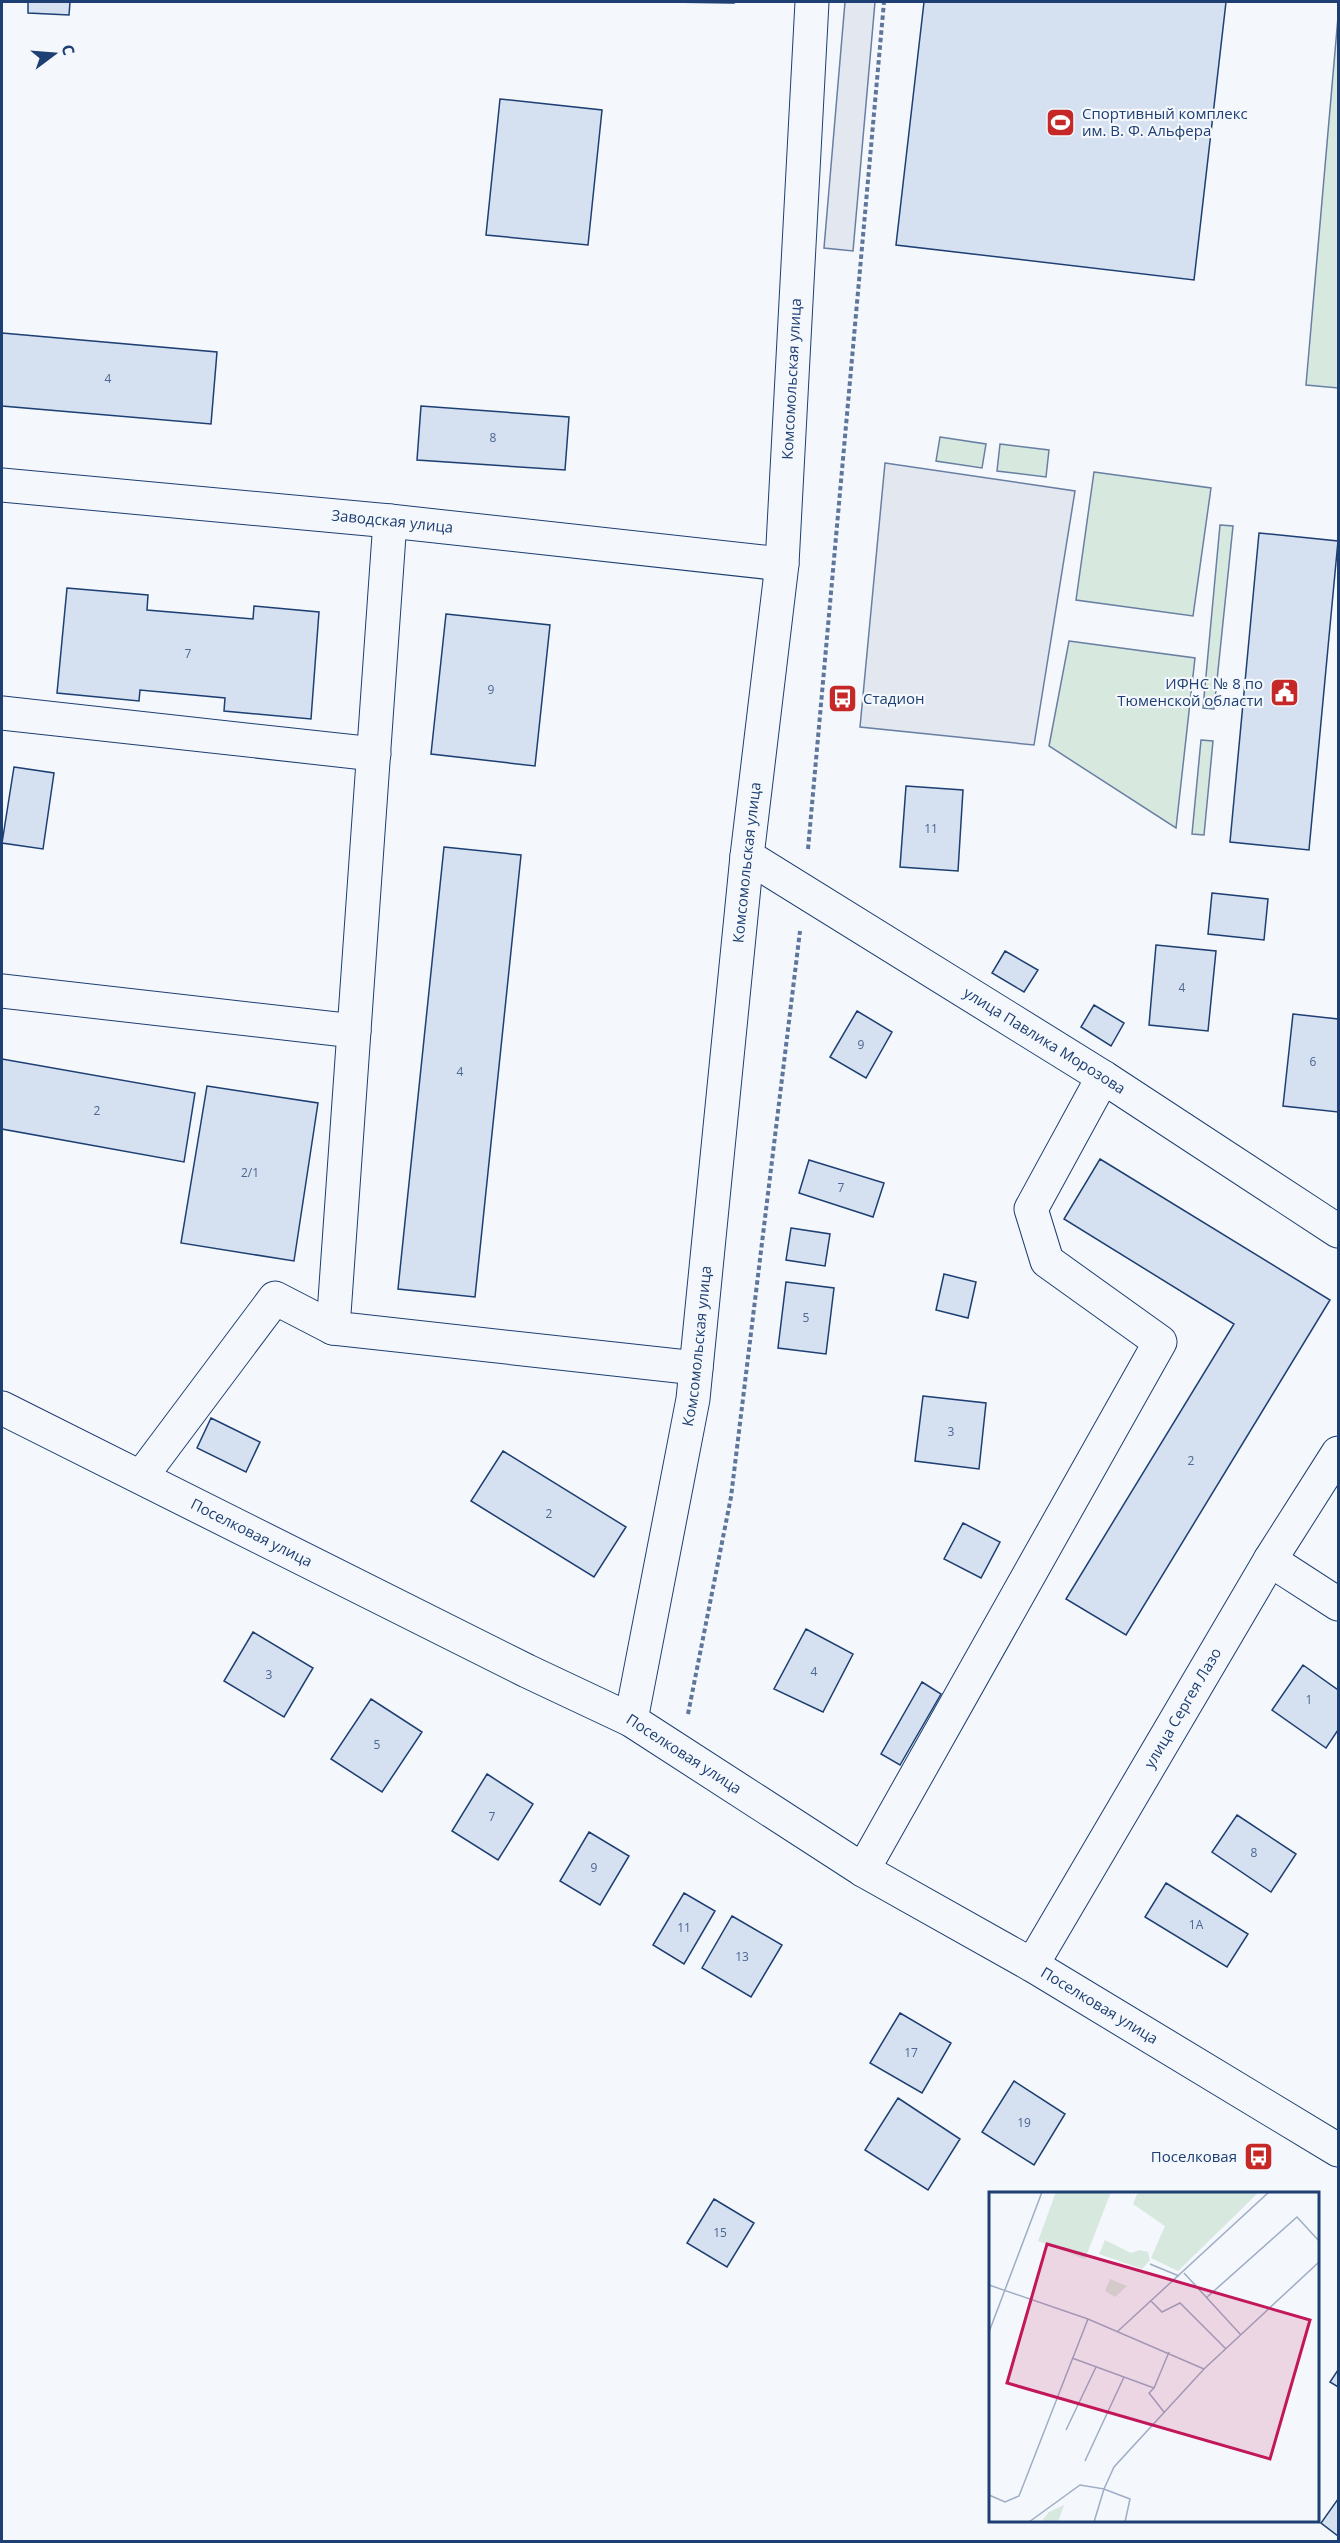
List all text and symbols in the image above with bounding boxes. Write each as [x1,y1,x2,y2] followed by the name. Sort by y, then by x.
[24,24,84,84] north arrow
[56,42,80,58] text: С
[1082,103,1248,140] place label: Спортивный комплекс им. В. Ф. Альфера
[1045,107,1077,139] sports icon: Спортивный комплекс им. В. Ф. Альфера
[777,298,805,460] street label: Комсомольская улица
[105,370,112,387] house number: 4
[490,429,497,446] house number: 8
[331,505,454,537] street label: Заводская улица
[185,645,192,662] house number: 7
[1117,673,1263,710] place label: ИФНС № 8 по Тюменской области
[1268,677,1300,709] public building icon: ИФНС № 8 по Тюменской области
[488,681,495,698] house number: 9
[826,683,858,715] bus stop icon: Стадион
[863,688,925,708] place label: Стадион
[727,781,765,944] street label: Комсомольская улица
[924,820,938,837] house number: 11
[1179,979,1186,996] house number: 4
[960,982,1130,1098] street label: улица Павлика Морозова
[858,1036,865,1053] house number: 9
[1310,1053,1317,1070] house number: 6
[457,1063,464,1080] house number: 4
[94,1102,101,1119] house number: 2
[241,1164,259,1181] house number: 2/1
[838,1179,845,1196] house number: 7
[677,1265,715,1428] street label: Комсомольская улица
[803,1309,810,1326] house number: 5
[948,1423,955,1440] house number: 3
[1188,1452,1195,1469] house number: 2
[188,1493,316,1571] street label: Поселковая улица
[546,1505,553,1522] house number: 2
[1139,1644,1225,1772] street label: улица Сергея Лазо
[811,1663,818,1680] house number: 4
[266,1666,273,1683] house number: 3
[1306,1691,1312,1708] house number: 1
[623,1709,746,1798] street label: Поселковая улица
[374,1736,381,1753] house number: 5
[489,1808,496,1825] house number: 7
[1251,1844,1258,1861] house number: 8
[591,1859,598,1876] house number: 9
[1189,1916,1204,1933] house number: 1А
[677,1919,691,1936] house number: 11
[735,1948,749,1965] house number: 13
[1038,1962,1162,2048] street label: Поселковая улица
[904,2044,918,2061] house number: 17
[1017,2114,1031,2131] house number: 19
[1242,2141,1274,2173] bus stop icon: Поселковая
[1151,2146,1237,2166] place label: Поселковая
[989,2192,1319,2522] inset map
[713,2224,727,2241] house number: 15

